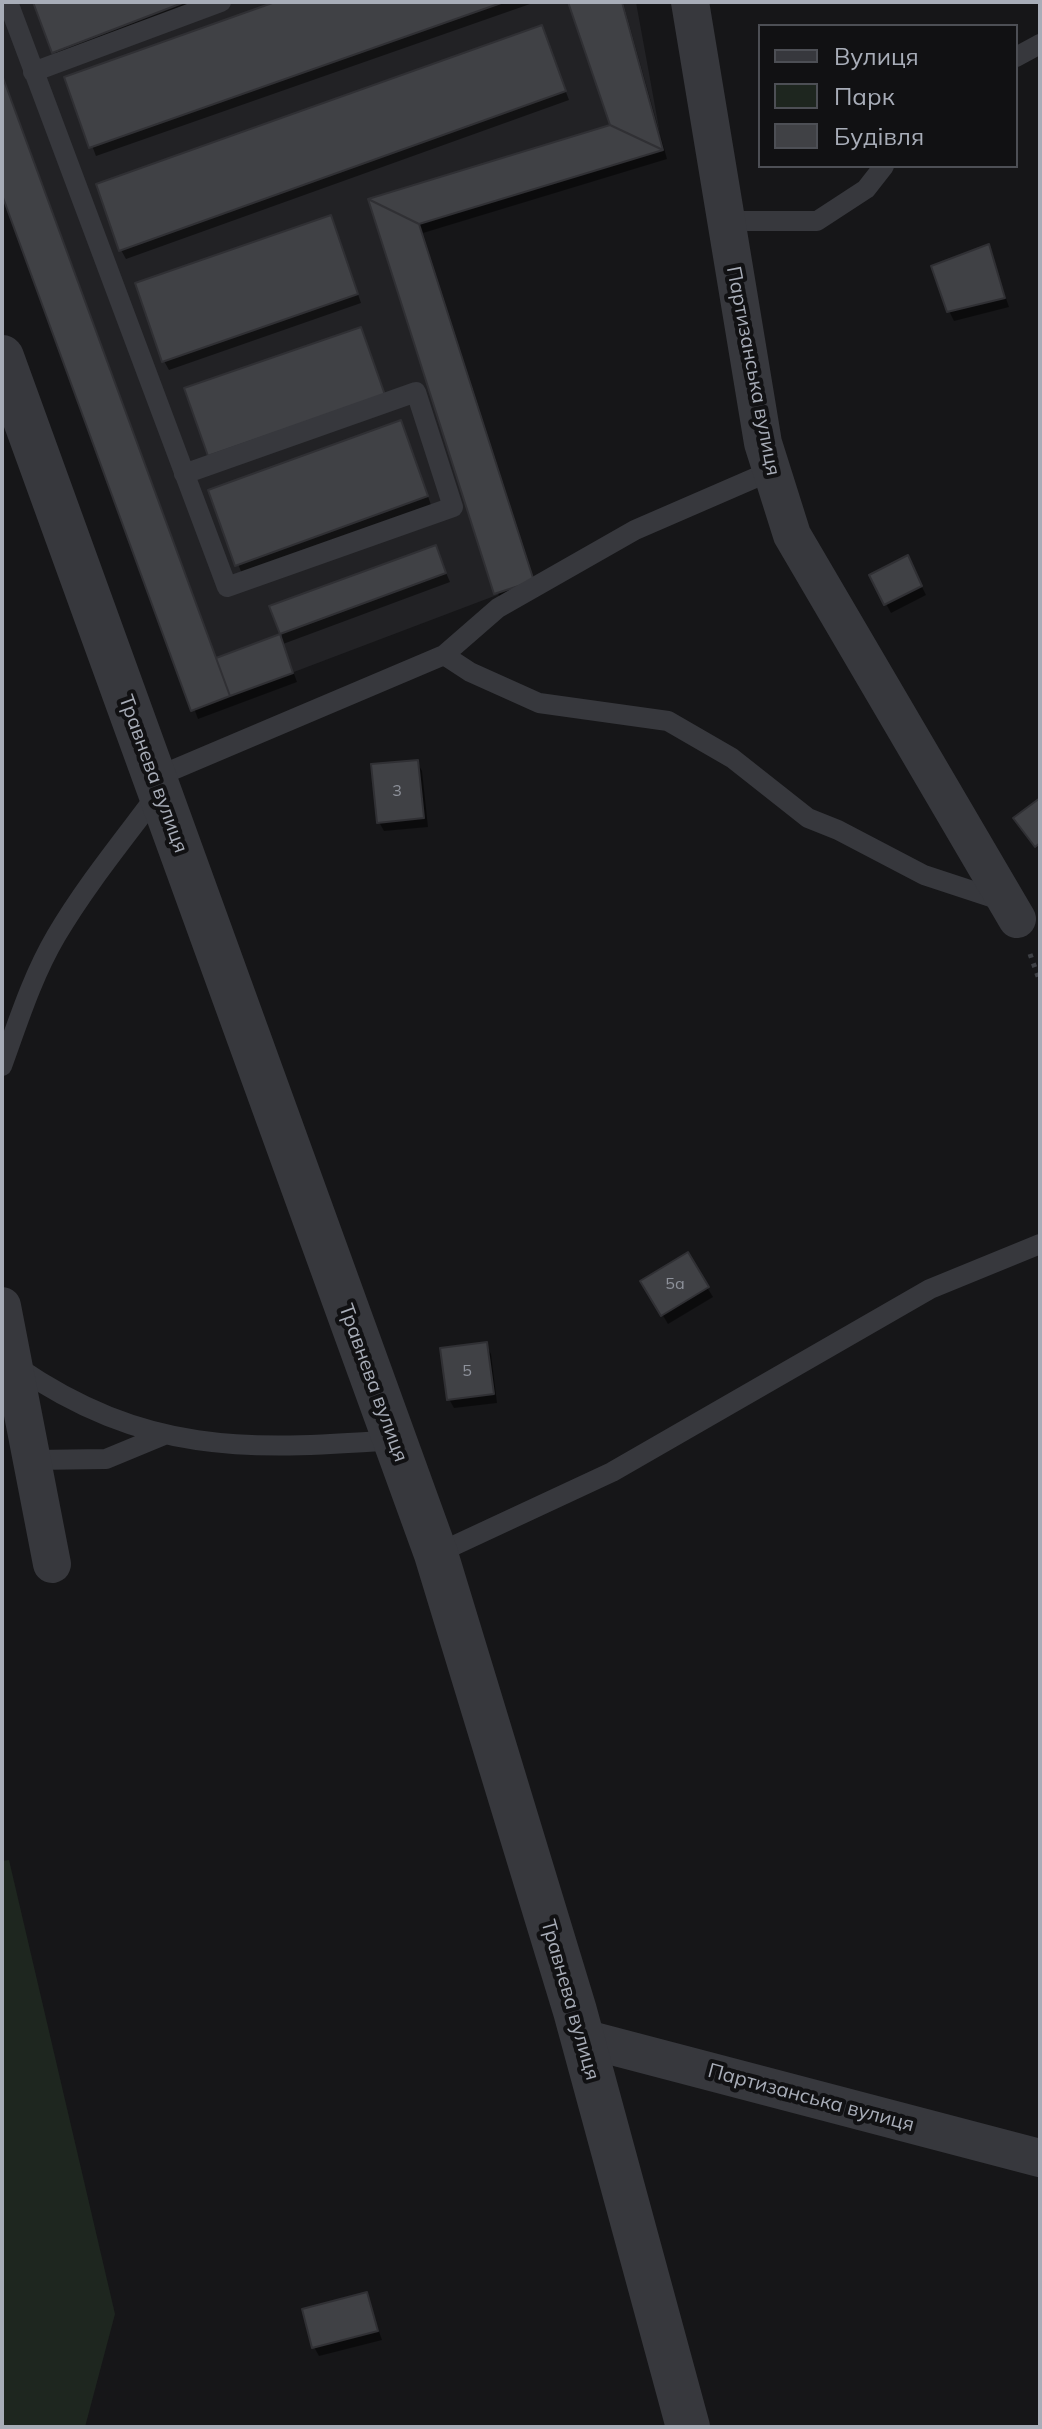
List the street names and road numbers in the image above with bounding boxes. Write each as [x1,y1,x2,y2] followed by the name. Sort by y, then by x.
[721,264,785,478] street label: Партизанська вулиця
[113,692,193,856] street label: Травнева вулиця
[333,1301,413,1465] street label: Травнева вулиця
[536,1917,604,2083] street label: Травнева вулиця
[705,2059,917,2137] street label: Партизанська вулиця

